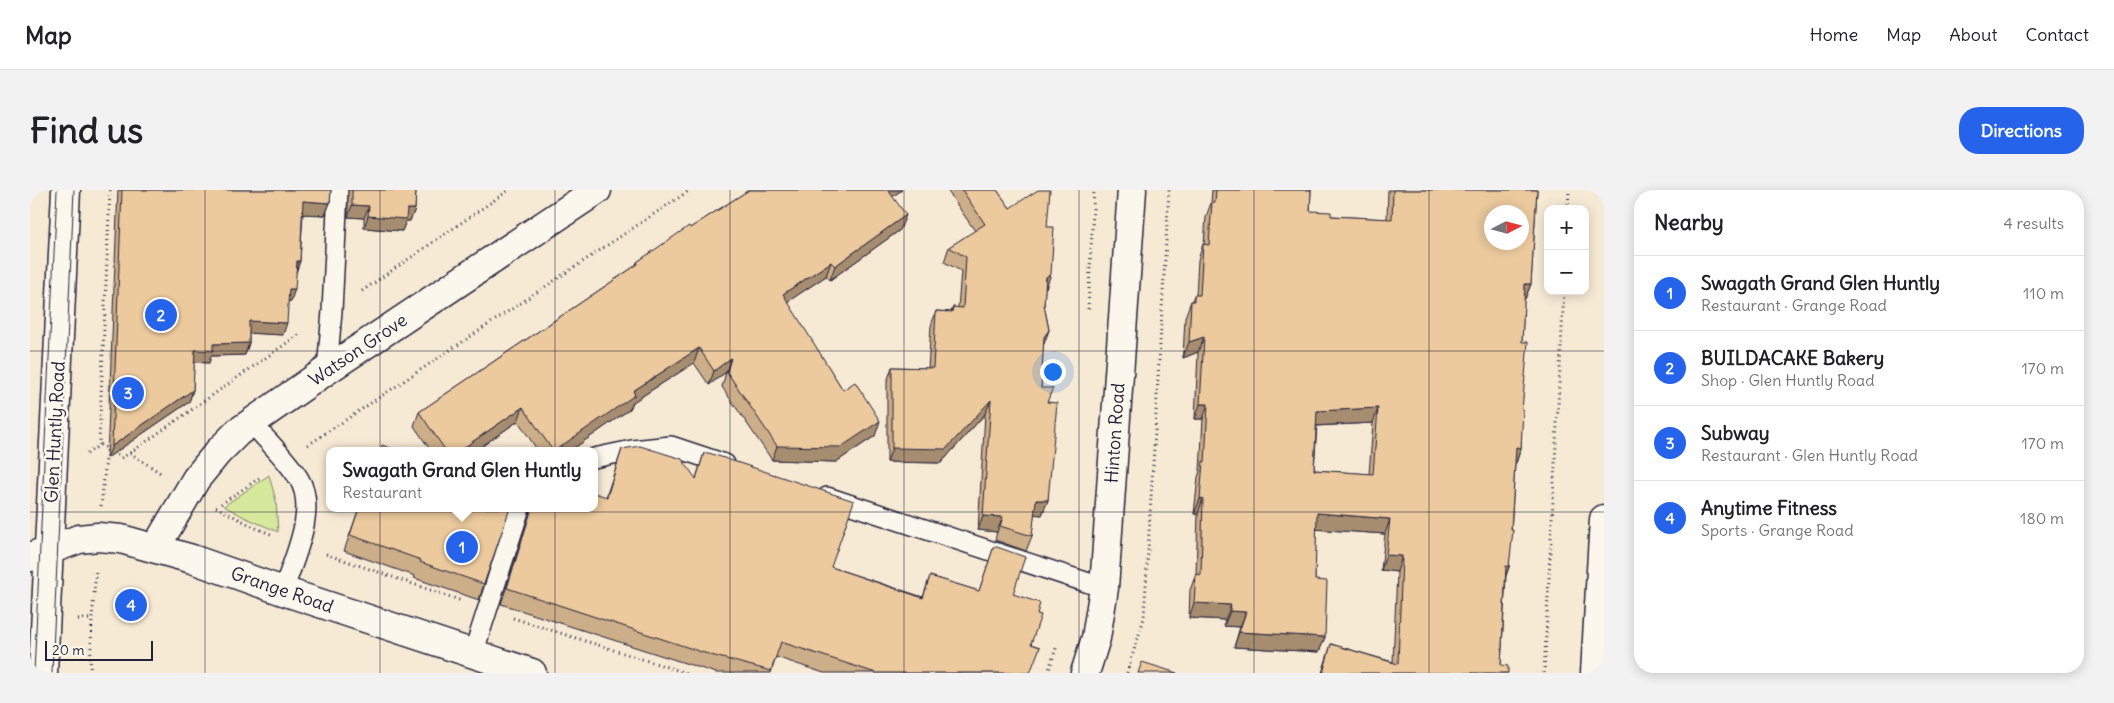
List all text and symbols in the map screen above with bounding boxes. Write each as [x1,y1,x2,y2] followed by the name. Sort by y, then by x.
[25,20,72,50] text: Map
[1810,23,1858,46] text: Home
[1886,23,1921,46] text: Map
[1949,23,1997,46] text: About
[2025,23,2089,46] text: Contact
[1959,107,2084,154] button: Directions
[30,108,143,152] text: Find us
[1484,205,1529,250] north arrow
[1544,205,1589,295] map controls
[1544,205,1589,250] button: +
[1654,209,1724,236] text: Nearby
[2003,213,2064,233] text: 4 results
[1544,250,1589,295] button: −
[1701,271,1940,295] text: Swagath Grand Glen Huntly
[1667,283,1673,303] text: 1
[2023,283,2064,303] text: 110 m
[1701,295,1887,315] text: Restaurant · Grange Road
[145,296,177,334] pin: 2
[304,308,411,391] street label: Watson Grove
[1701,346,1884,370] text: BUILDACAKE Bakery
[1666,358,1674,378] text: 2
[2021,358,2064,378] text: 170 m
[1040,359,1066,385] your location
[39,360,70,503] street label: Glen Huntly Road
[1701,370,1875,390] text: Shop · Glen Huntly Road
[112,374,144,412] pin: 3
[1100,382,1130,484] street label: Hinton Road
[1701,421,1770,445] text: Subway
[1665,433,1675,453] text: 3
[2021,433,2064,453] text: 170 m
[1701,445,1918,465] text: Restaurant · Glen Huntly Road
[326,447,598,512] popup
[343,458,581,482] text: Swagath Grand Glen Huntly
[343,482,422,502] text: Restaurant
[1701,496,1837,520] text: Anytime Fitness
[1665,508,1675,528] text: 4
[2020,508,2064,528] text: 180 m
[1701,520,1854,540] text: Sports · Grange Road
[446,528,478,566] pin: 1
[228,561,337,618] street label: Grange Road
[115,586,147,624] pin: 4
[45,638,152,661] scale bar
[52,641,85,659] text: 20 m

